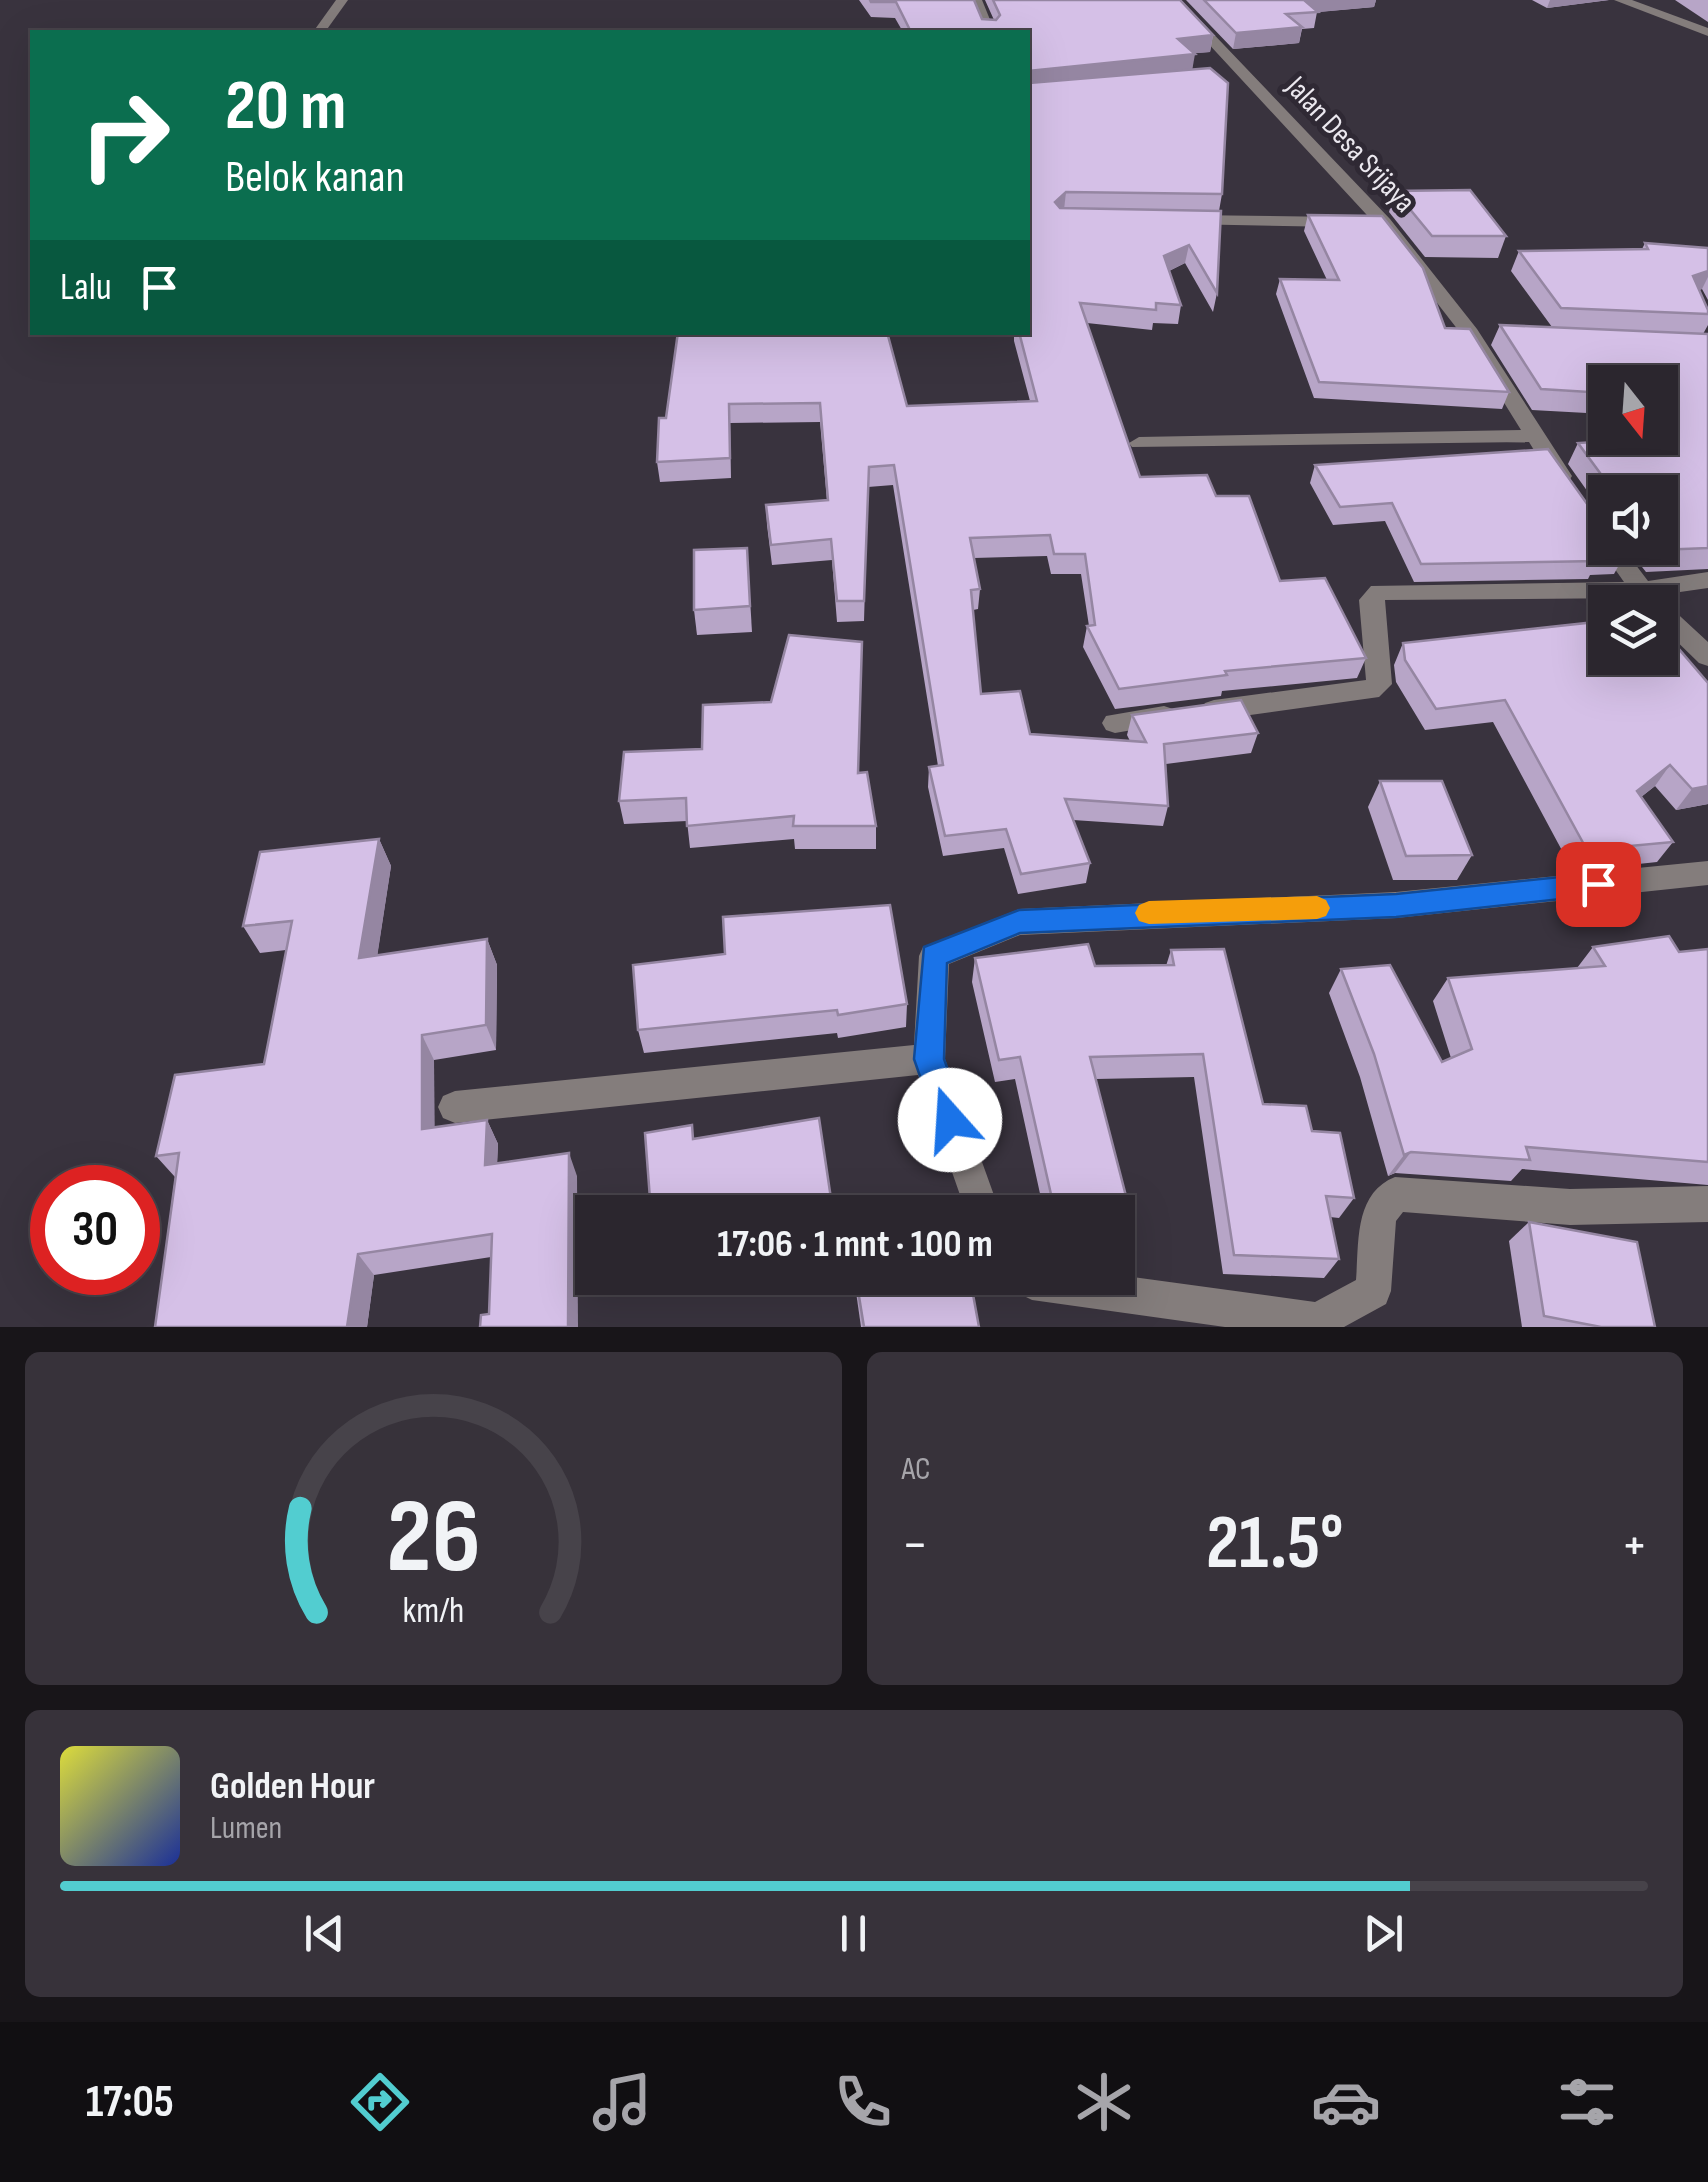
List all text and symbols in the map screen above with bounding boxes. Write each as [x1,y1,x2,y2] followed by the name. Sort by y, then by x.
[225,65,346,149] text: 20 m
[1278,69,1422,220] street label: Jalan Desa Srijaya
[60,70,190,200] icon: right
[225,150,405,205] text: Belok kanan
[132,260,187,315] icon: arrive
[60,265,112,310] text: Lalu
[1588,365,1678,455] north arrow
[1588,365,1678,675] map controls
[1588,475,1678,565] button: sound
[1588,585,1678,675] button: layers
[1556,842,1641,927] pin
[1571,857,1626,912] icon: arrive
[898,1068,1002,1172] position arrow
[30,1165,160,1295] speed limit sign: 30
[717,1222,993,1267] text: 17:06 · 1 mnt · 100 m
[902,1450,930,1489] text: AC
[386,1476,481,1601] text: 26
[1206,1499,1344,1590] text: 21.5°
[902,1512,928,1579] text: −
[1621,1512,1648,1579] text: +
[402,1590,464,1633] text: km/h
[210,1764,375,1809] text: Golden Hour
[210,1809,282,1848] text: Lumen
[297,1906,352,1961] icon: previous
[826,1906,881,1961] icon: pause
[1356,1906,1411,1961] icon: next
[345,2067,415,2137] icon: directions
[587,2067,657,2137] icon: music
[828,2067,898,2137] icon: phone
[1069,2067,1139,2137] icon: climate
[1311,2067,1381,2137] icon: car
[1552,2067,1622,2137] icon: filters
[86,2075,174,2130] text: 17:05

